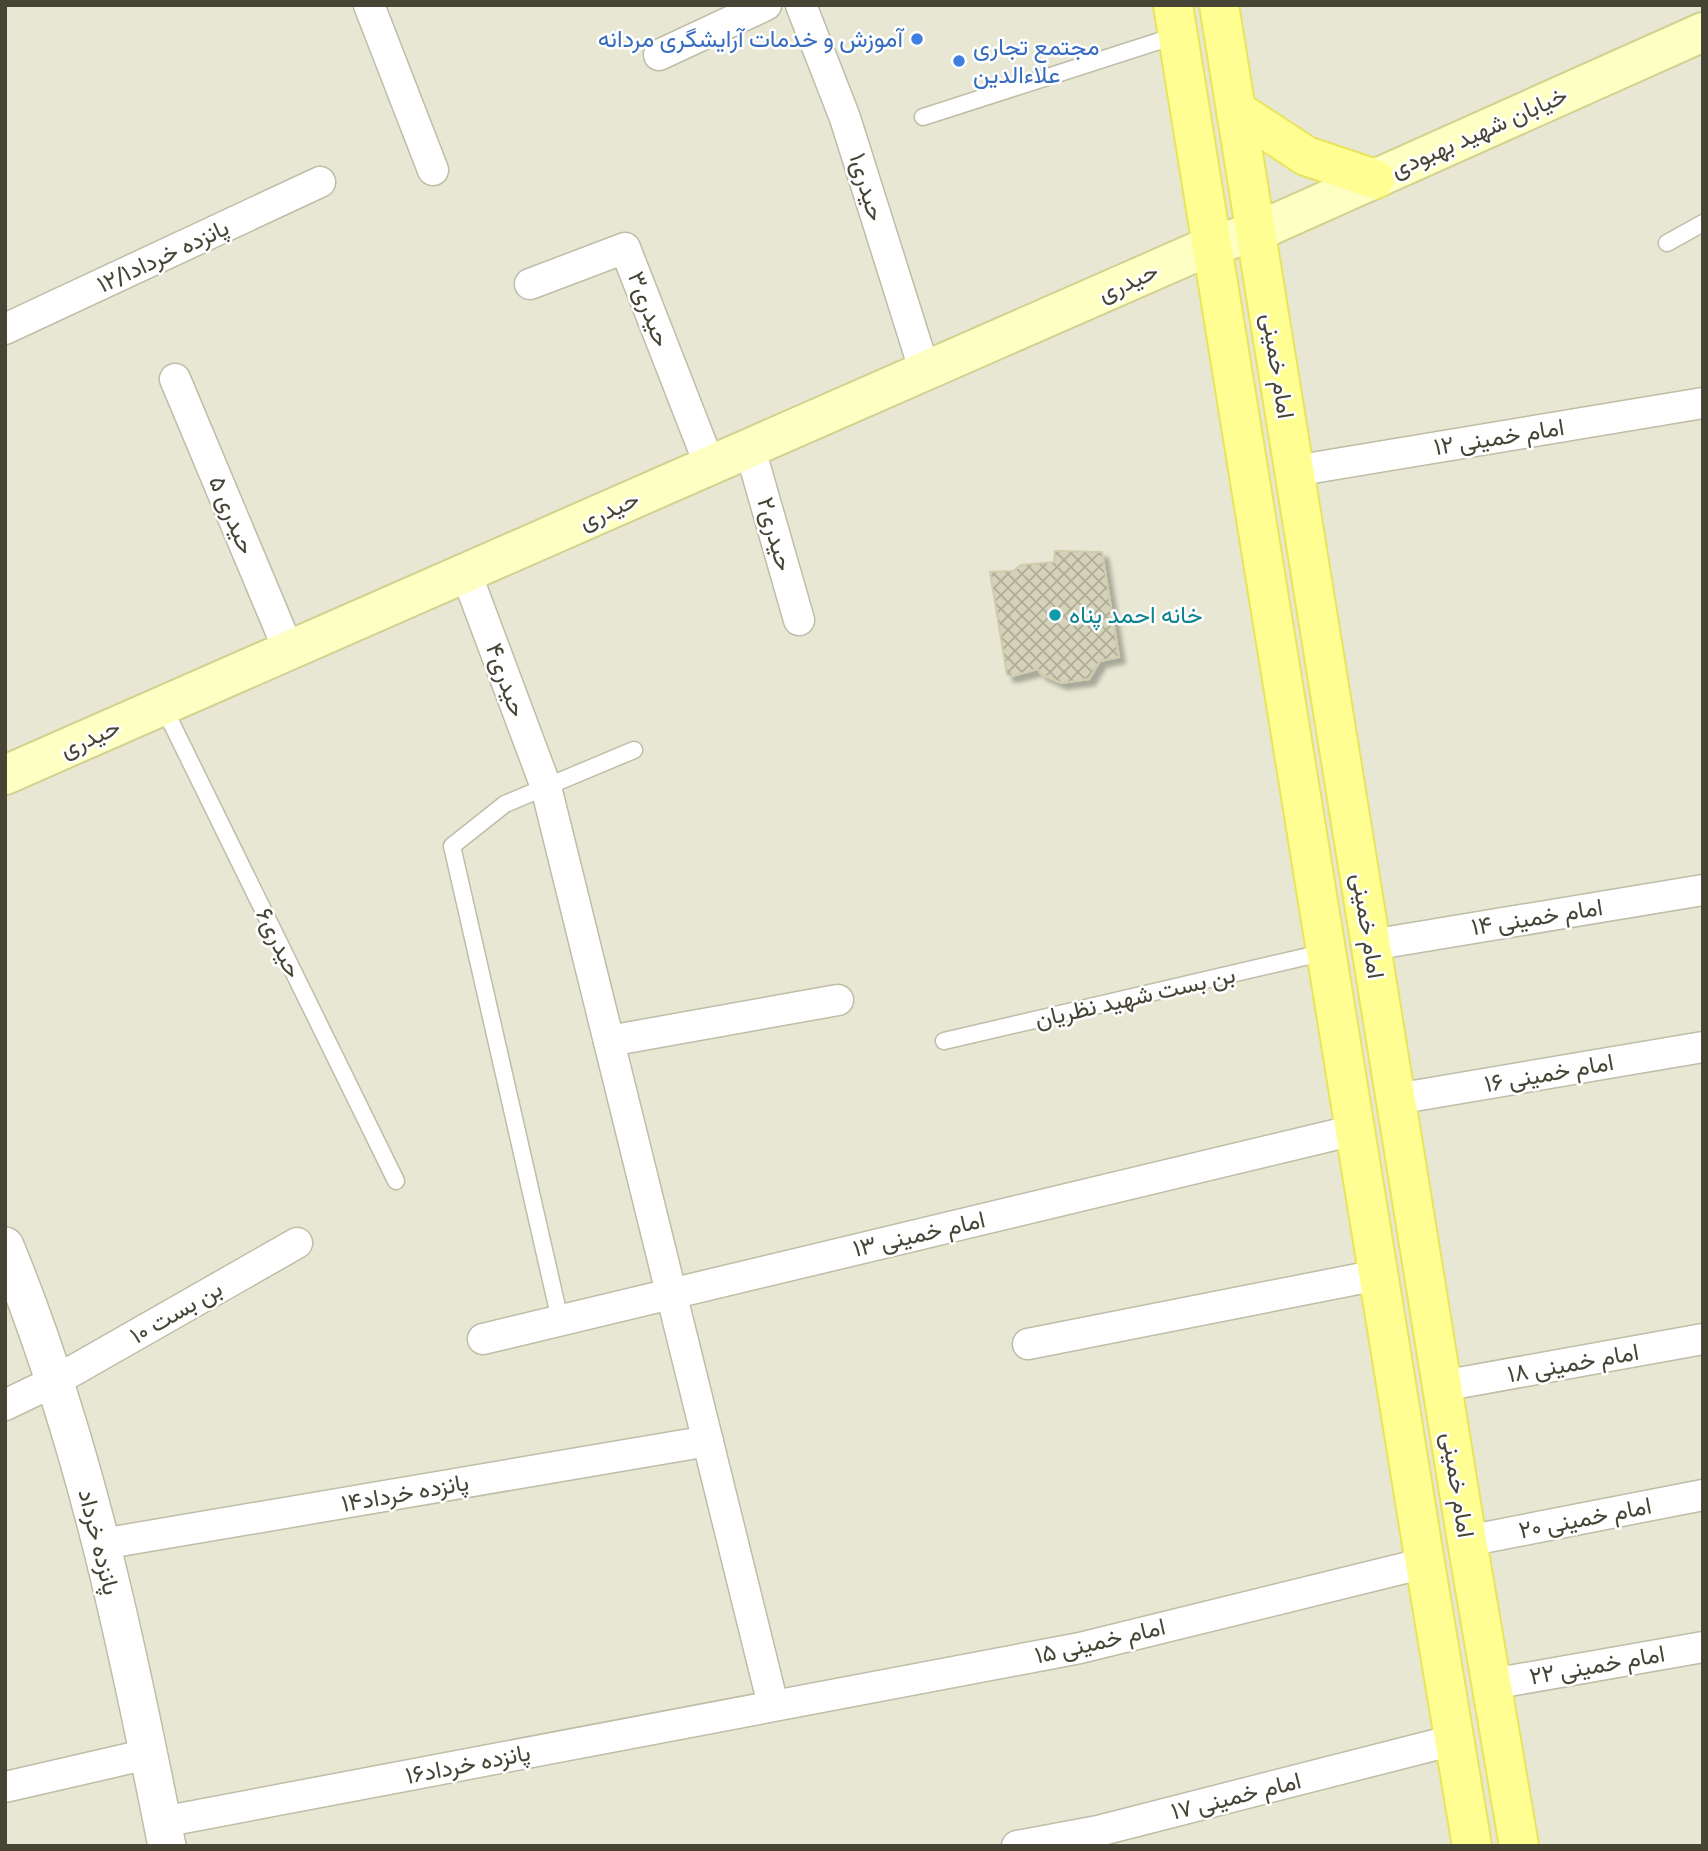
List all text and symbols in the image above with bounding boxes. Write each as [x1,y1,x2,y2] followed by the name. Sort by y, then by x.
[598,24,905,54] place label: آموزش و خدمات آرایشگری مردانه
[909,31,925,47] marker: آموزش و خدمات آرایشگری مردانه
[973,32,1099,89] place label: مجتمع تجاری علاءالدین
[951,53,967,69] marker: مجتمع تجاری علاءالدین
[1386,80,1572,184] street label: خیابان شهید بهبودی
[842,149,892,225] street label: حیدری۱
[92,212,234,301] street label: پانزده خرداد۱۲/۱
[1093,256,1163,308] street label: حیدری
[621,267,677,351] street label: حیدری۳
[1254,311,1301,421] street label: امام خمینی
[1432,412,1566,463] street label: امام خمینی ۱۲
[202,471,262,559] street label: حیدری ۵
[574,484,644,536] street label: حیدری
[750,494,800,574] street label: حیدری۲
[1069,600,1203,631] place label: خانه احمد پناه
[1047,607,1063,623] marker: خانه احمد پناه
[479,639,533,721] street label: حیدری۴
[55,712,125,764] street label: حیدری
[1344,871,1391,981] street label: امام خمینی
[1469,892,1605,943] street label: امام خمینی ۱۴
[249,903,309,983] street label: حیدری۶
[1032,959,1238,1035] street label: بن بست شهید نظریان
[1482,1047,1616,1100] street label: امام خمینی ۱۶
[850,1204,988,1265] street label: امام خمینی ۱۳
[124,1274,227,1350] street label: بن بست ۱۰
[1505,1337,1641,1390] street label: امام خمینی ۱۸
[1434,1430,1481,1540] street label: امام خمینی
[339,1467,471,1520] street label: پانزده خرداد۱۴
[70,1486,127,1598] street label: پانزده خرداد
[1516,1490,1654,1547] street label: امام خمینی ۲۰
[1032,1611,1168,1672] street label: امام خمینی ۱۵
[1527,1638,1667,1693] street label: امام خمینی ۲۲
[403,1737,533,1792] street label: پانزده خرداد۱۶
[1168,1765,1304,1828] street label: امام خمینی ۱۷

